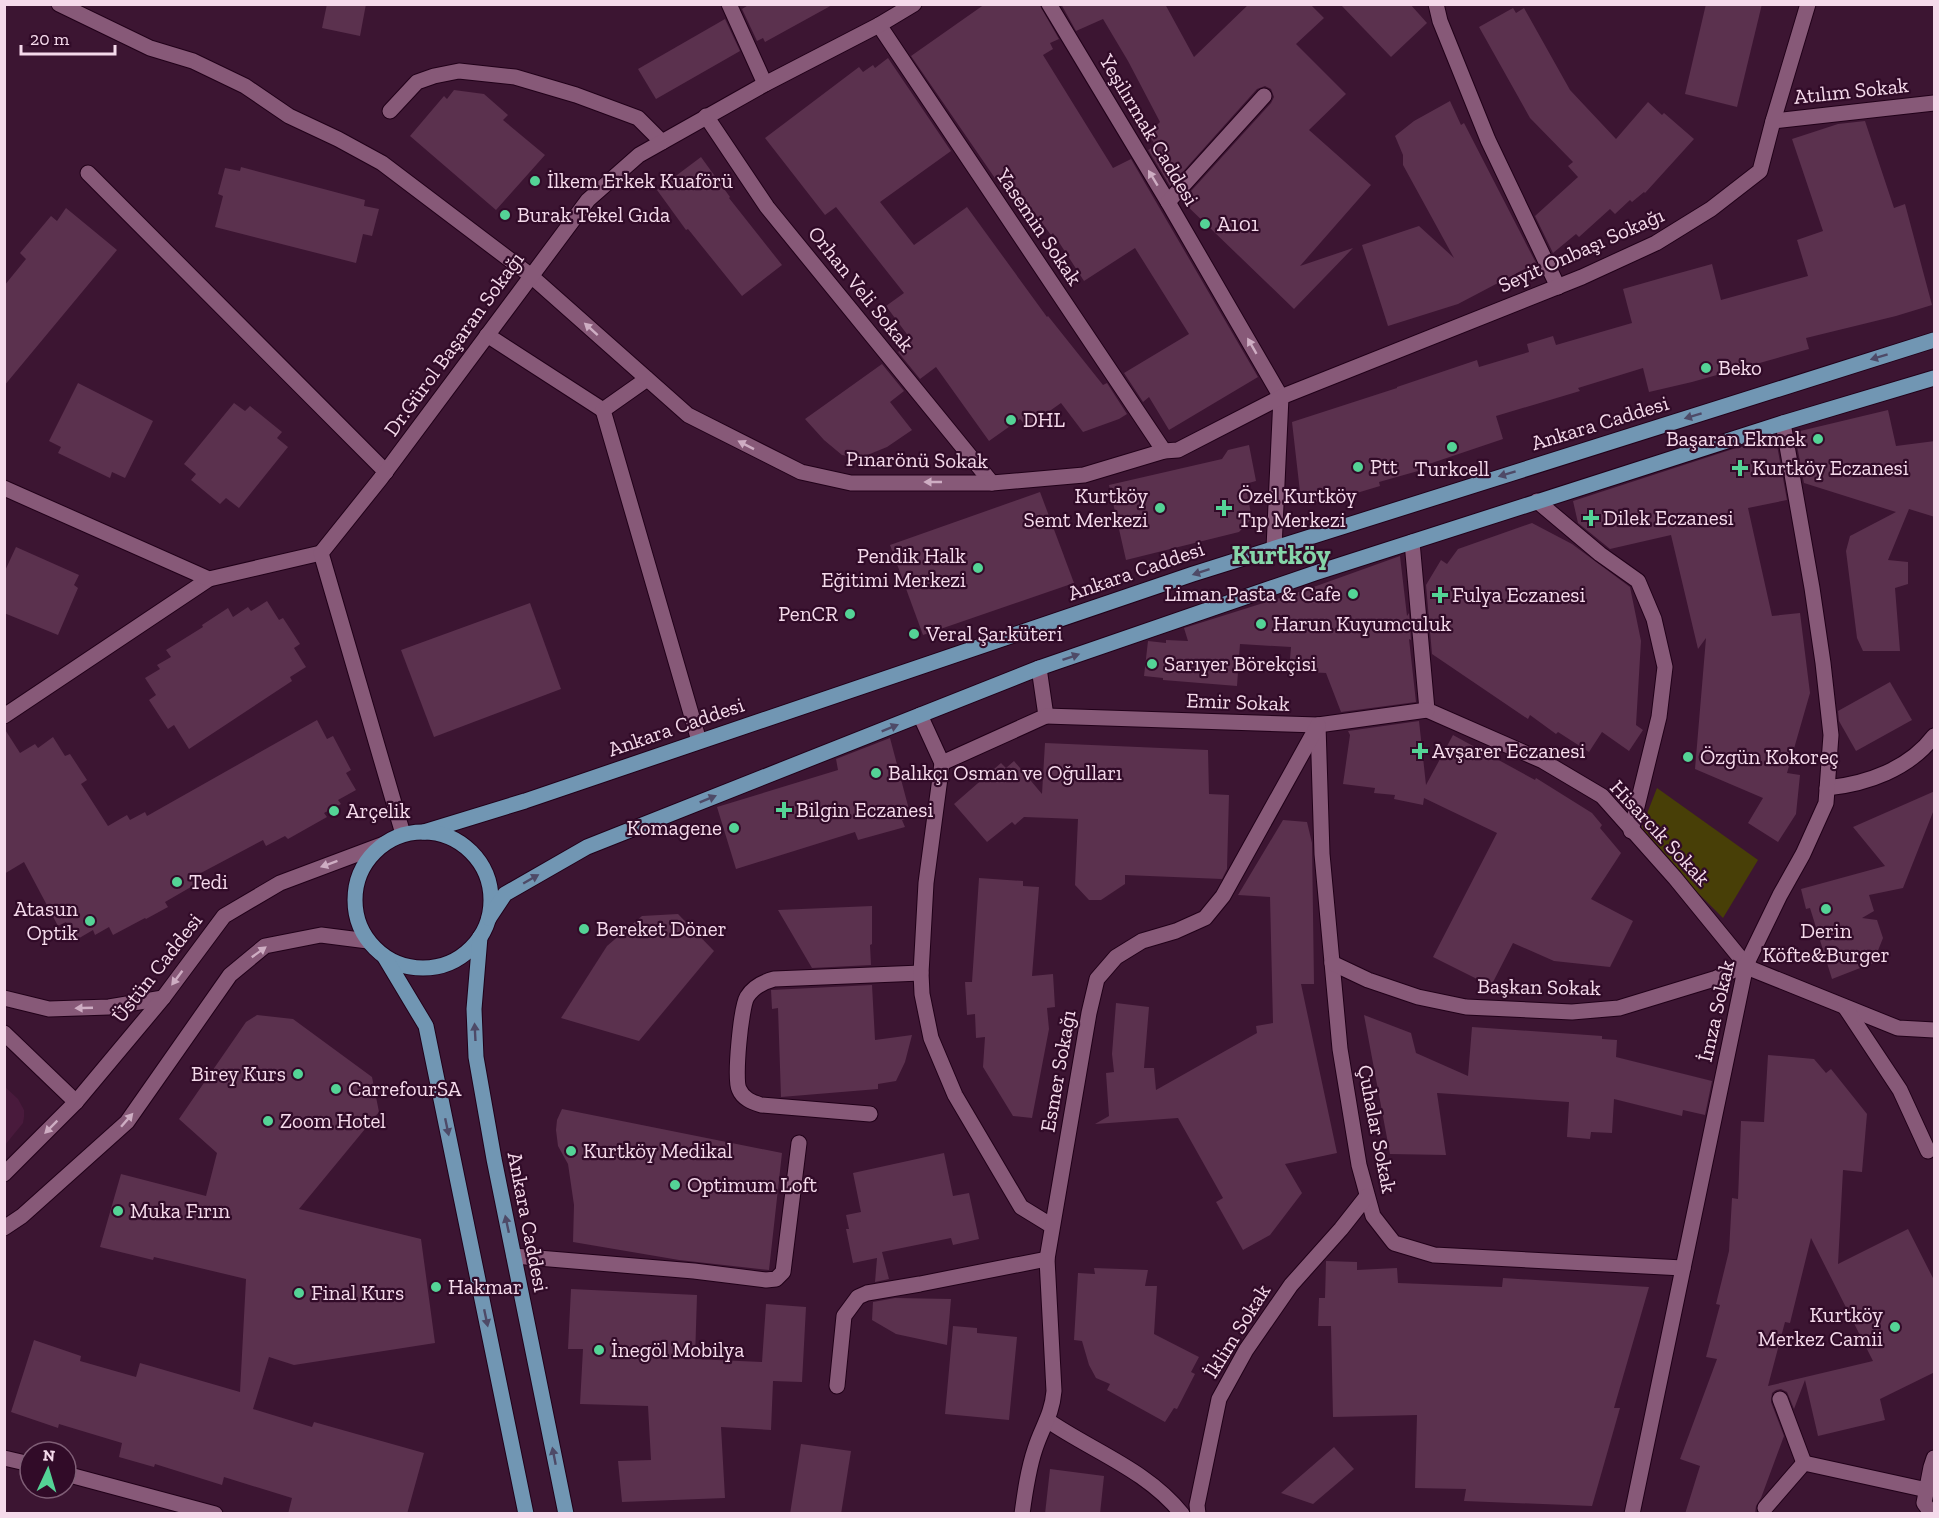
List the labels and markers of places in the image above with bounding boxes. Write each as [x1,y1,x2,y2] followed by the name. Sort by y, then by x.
[547,168,733,193] place label: İlkem Erkek Kuaförü
[528,174,542,188] marker: İlkem Erkek Kuaförü
[517,202,670,227] place label: Burak Tekel Gıda
[498,208,512,222] marker: Burak Tekel Gıda
[1217,211,1259,236] place label: A101
[1198,217,1212,231] marker: A101
[1718,355,1762,380] place label: Beko
[1699,361,1713,375] marker: Beko
[1023,407,1065,432] place label: DHL
[1004,413,1018,427] marker: DHL
[1666,426,1806,451] place label: Başaran Ekmek
[1811,432,1825,446] marker: Başaran Ekmek
[1445,440,1459,454] marker: Turkcell
[1370,454,1398,479] place label: Ptt
[1752,455,1909,480] place label: Kurtköy Eczanesi
[1415,456,1490,481] place label: Turkcell
[1351,460,1365,474] marker: Ptt
[1733,461,1747,475] marker: Kurtköy Eczanesi
[1024,483,1148,532] place label: Kurtköy Semt Merkezi
[1238,483,1357,532] place label: Özel Kurtköy Tıp Merkezi
[1215,499,1233,517] marker: Özel Kurtköy Tıp Merkezi
[1153,501,1167,515] marker: Kurtköy Semt Merkezi
[1603,505,1734,530] place label: Dilek Eczanesi
[1584,511,1598,525] marker: Dilek Eczanesi
[821,543,966,592] place label: Pendik Halk Eğitimi Merkezi
[971,561,985,575] marker: Pendik Halk Eğitimi Merkezi
[1164,581,1341,606] place label: Liman Pasta & Cafe
[1452,582,1585,607] place label: Fulya Eczanesi
[1346,587,1360,601] marker: Liman Pasta & Cafe
[1433,588,1447,602] marker: Fulya Eczanesi
[778,601,838,626] place label: PenCR
[843,607,857,621] marker: PenCR
[1273,611,1451,636] place label: Harun Kuyumculuk
[1254,617,1268,631] marker: Harun Kuyumculuk
[925,621,1063,646] place label: Veral Şarküteri
[907,627,921,641] marker: Veral Şarküteri
[1164,651,1317,676] place label: Sarıyer Börekçisi
[1145,657,1159,671] marker: Sarıyer Börekçisi
[1432,738,1585,763] place label: Avşarer Eczanesi
[1413,744,1427,758] marker: Avşarer Eczanesi
[1700,744,1839,769] place label: Özgün Kokoreç
[1681,750,1695,764] marker: Özgün Kokoreç
[888,760,1122,785] place label: Balıkçı Osman ve Oğulları
[869,766,883,780] marker: Balıkçı Osman ve Oğulları
[796,797,933,822] place label: Bilgin Eczanesi
[346,798,410,823] place label: Arçelik
[777,803,791,817] marker: Bilgin Eczanesi
[327,804,341,818] marker: Arçelik
[627,815,722,840] place label: Komagene
[727,821,741,835] marker: Komagene
[189,869,228,894] place label: Tedi
[170,875,184,889] marker: Tedi
[14,896,78,945] place label: Atasun Optik
[1819,902,1833,916] marker: Derin Köfte&Burger
[83,914,97,928] marker: Atasun Optik
[596,916,727,941] place label: Bereket Döner
[1762,918,1890,967] place label: Derin Köfte&Burger
[577,922,591,936] marker: Bereket Döner
[191,1061,286,1086] place label: Birey Kurs
[291,1067,305,1081] marker: Birey Kurs
[348,1076,462,1101] place label: CarrefourSA
[329,1082,343,1096] marker: CarrefourSA
[280,1108,386,1133] place label: Zoom Hotel
[261,1114,275,1128] marker: Zoom Hotel
[583,1138,733,1163] place label: Kurtköy Medikal
[564,1144,578,1158] marker: Kurtköy Medikal
[687,1172,817,1197] place label: Optimum Loft
[668,1178,682,1192] marker: Optimum Loft
[130,1198,230,1223] place label: Muka Fırın
[111,1204,125,1218] marker: Muka Fırın
[448,1274,522,1299] place label: Hakmar
[311,1280,404,1305] place label: Final Kurs
[429,1280,443,1294] marker: Hakmar
[292,1286,306,1300] marker: Final Kurs
[1758,1302,1883,1351] place label: Kurtköy Merkez Camii
[1888,1320,1902,1334] marker: Kurtköy Merkez Camii
[611,1337,744,1362] place label: İnegöl Mobilya
[592,1343,606,1357] marker: İnegöl Mobilya

